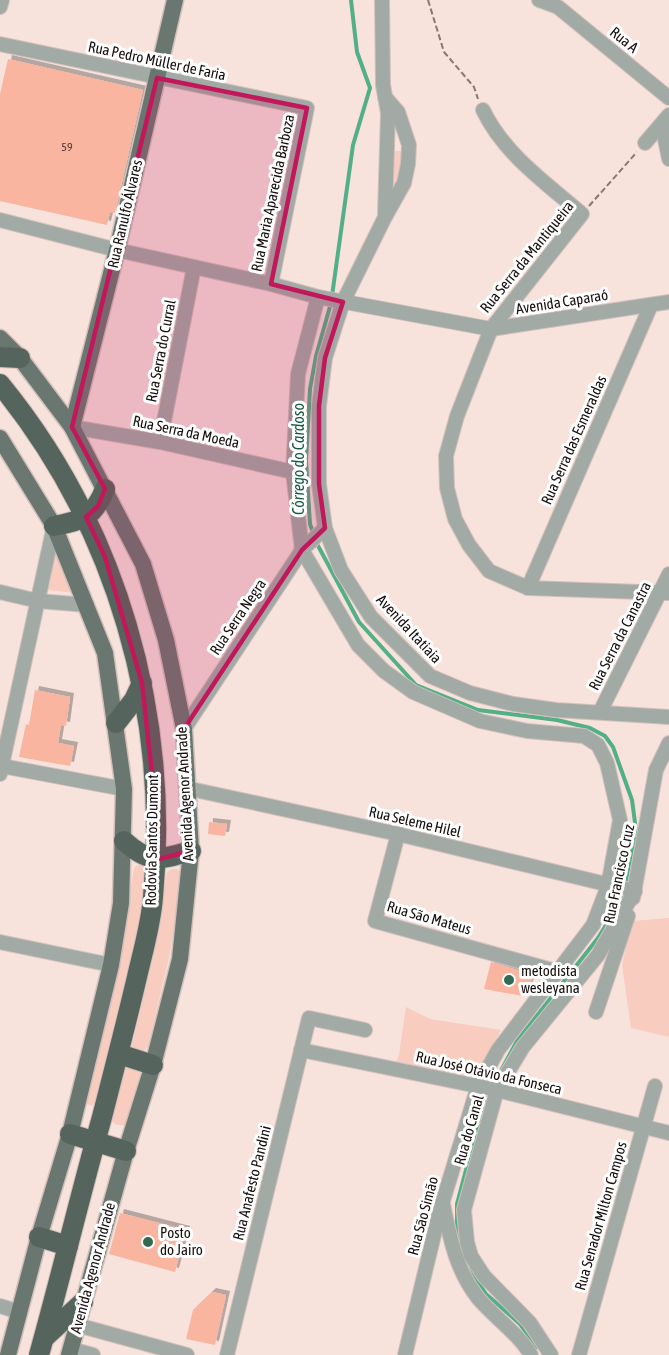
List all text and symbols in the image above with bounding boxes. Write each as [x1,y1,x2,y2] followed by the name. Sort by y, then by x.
[607,23,642,56] street label: Rua A
[87,38,228,83] street label: Rua Pedro Müller de Faria
[248,113,297,273] street label: Rua Maria Aparecida Barboza
[61,140,73,154] house number: 59
[104,158,145,270] street label: Rua Ranulfo Álvares
[476,198,577,316] street label: Rua Serra da Mantiqueira
[515,286,609,317] street label: Avenida Caparaó
[142,298,179,404] street label: Rua Serra do Curral
[537,373,610,507] street label: Rua Serra das Esmeraldas
[289,403,308,515] water label: Córrego do Cardoso
[131,412,241,451] street label: Rua Serra da Moeda
[206,576,269,658] street label: Rua Serra Negra
[585,579,654,693] street label: Rua Serra da Canastra
[373,591,445,666] street label: Avenida Itatiaia
[172,726,197,862] street label: Avenida Agenor Andrade
[142,774,161,906] street label: Rodovia Santos Dumont
[367,803,463,840] street label: Rua Seleme Hilel
[600,822,637,925] street label: Rua Francisco Cruz
[385,897,473,938] street label: Rua São Mateus
[521,962,580,996] place label: metodista wesleyana
[502,973,516,987] marker: metodista wesleyana
[414,1047,564,1098] street label: Rua José Otávio da Fonseca
[450,1093,487,1167] street label: Rua do Canal
[229,1124,274,1242] street label: Rua Anafesto Pandini
[571,1140,630,1292] street label: Rua Senador Milton Campos
[404,1175,441,1257] street label: Rua São Simão
[67,1200,118,1335] street label: Avenida Agenor Andrade
[160,1224,203,1258] place label: Posto do Jairo
[141,1235,155,1249] marker: Posto do Jairo

